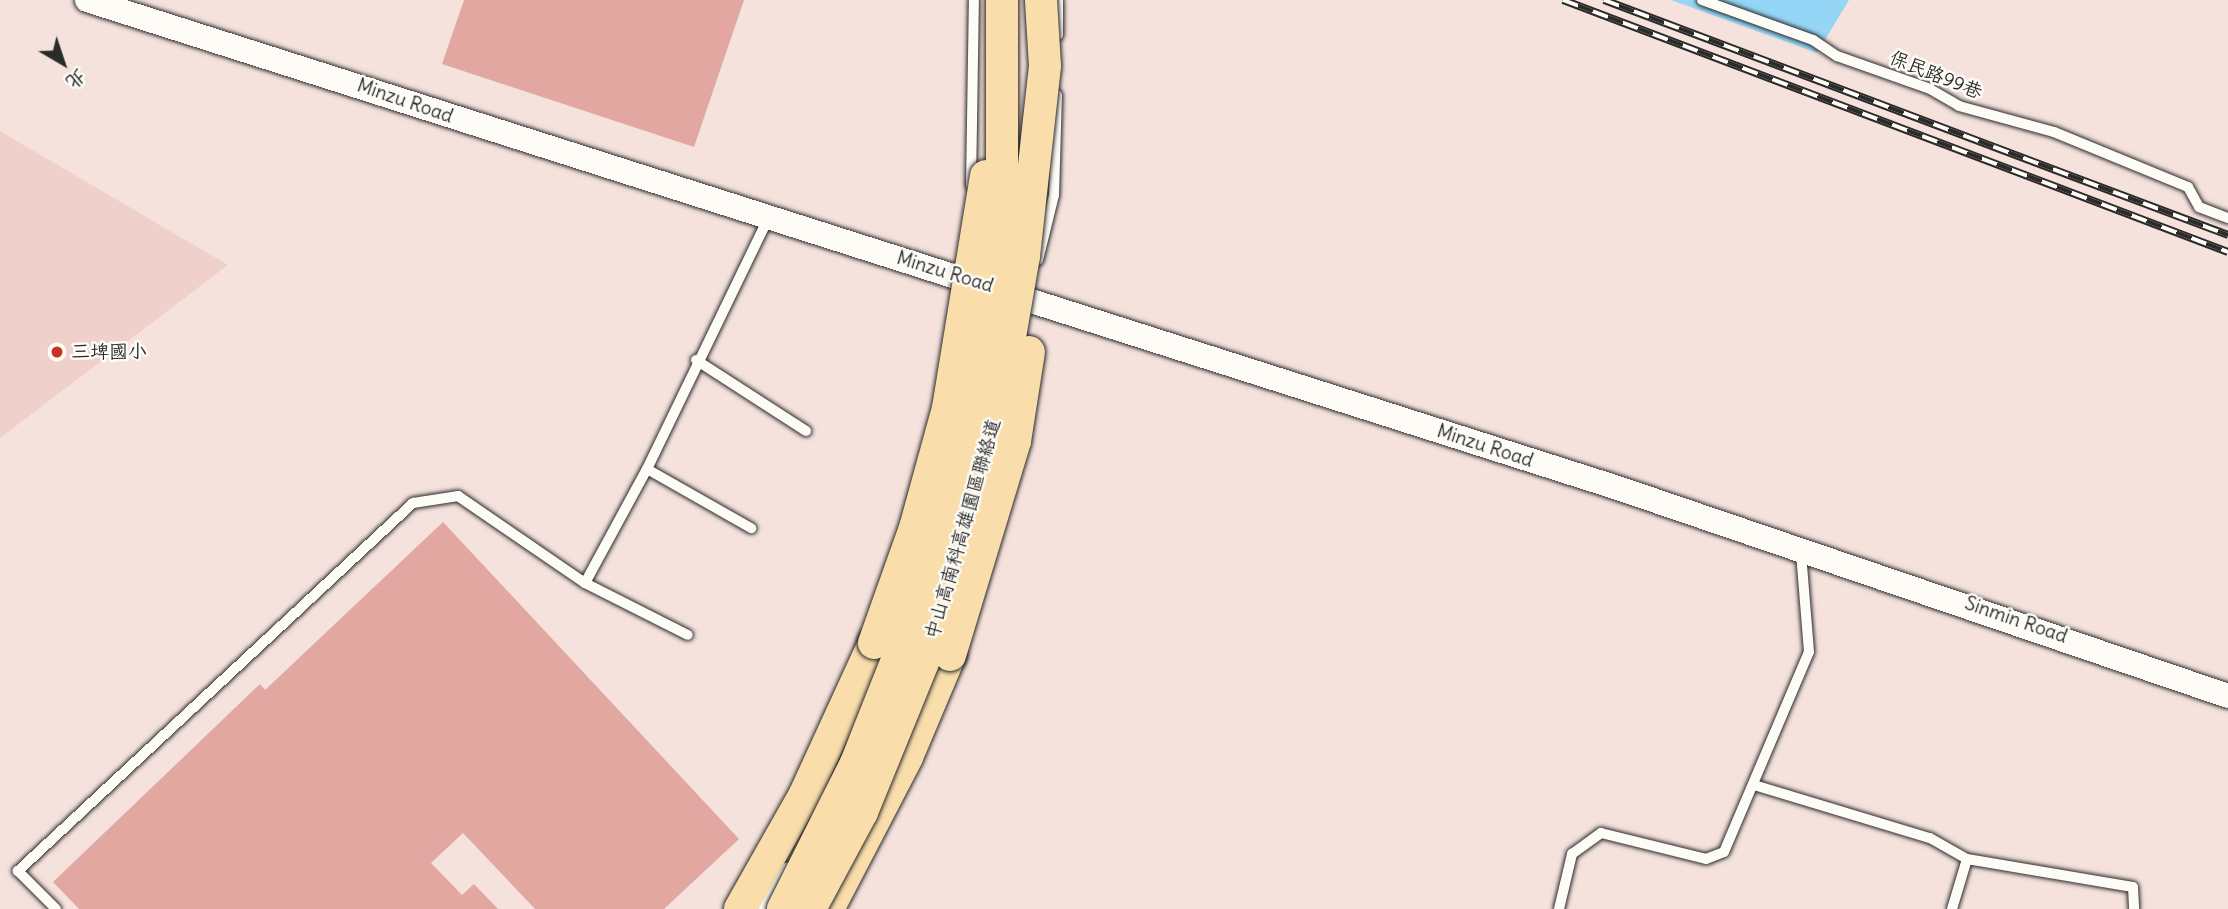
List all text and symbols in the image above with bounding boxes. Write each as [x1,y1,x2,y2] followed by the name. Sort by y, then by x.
[28,28,98,98] north arrow
[1886,46,1986,104] street label: 保民路99巷
[61,64,91,95] text: 北
[354,74,456,128] street label: Minzu Road
[894,247,996,297] street label: Minzu Road
[71,341,147,363] place label: 三埤國小
[49,344,65,360] marker: 三埤國小
[921,416,1005,642] street label: 中山高南科高雄園區聯絡道
[1434,420,1536,472] street label: Minzu Road
[1962,592,2070,648] street label: Sinmin Road

